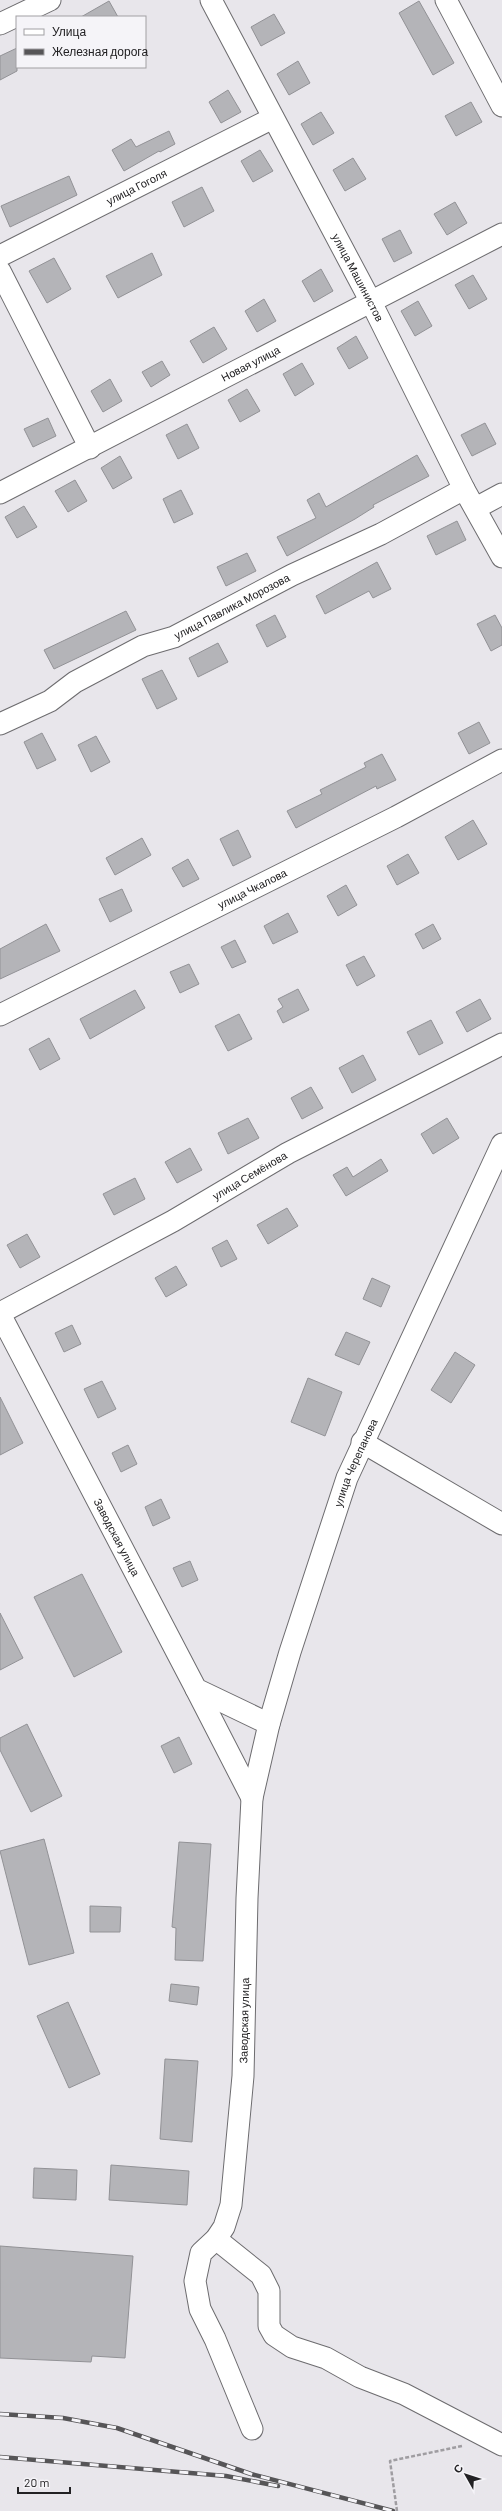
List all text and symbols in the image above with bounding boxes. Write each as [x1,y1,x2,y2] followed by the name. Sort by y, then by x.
[16,16,146,68] legend
[52,24,86,39] text: Улица
[52,44,148,59] text: Железная дорога
[104,166,169,207] street label: улица Гоголя
[330,231,387,324] street label: улица Машинистов
[219,342,283,384] street label: Новая улица
[172,570,292,642] street label: улица Павлика Морозова
[215,865,289,911] street label: улица Чкалова
[210,1148,290,1202] street label: улица Семёнова
[331,1416,380,1508] street label: улица Черепанова
[92,1496,143,1579] street label: Заводская улица
[236,1977,251,2064] street label: Заводская улица
[446,2455,486,2495] north arrow
[450,2461,465,2476] text: С
[18,2469,70,2495] scale bar
[24,2475,50,2489] text: 20 m

